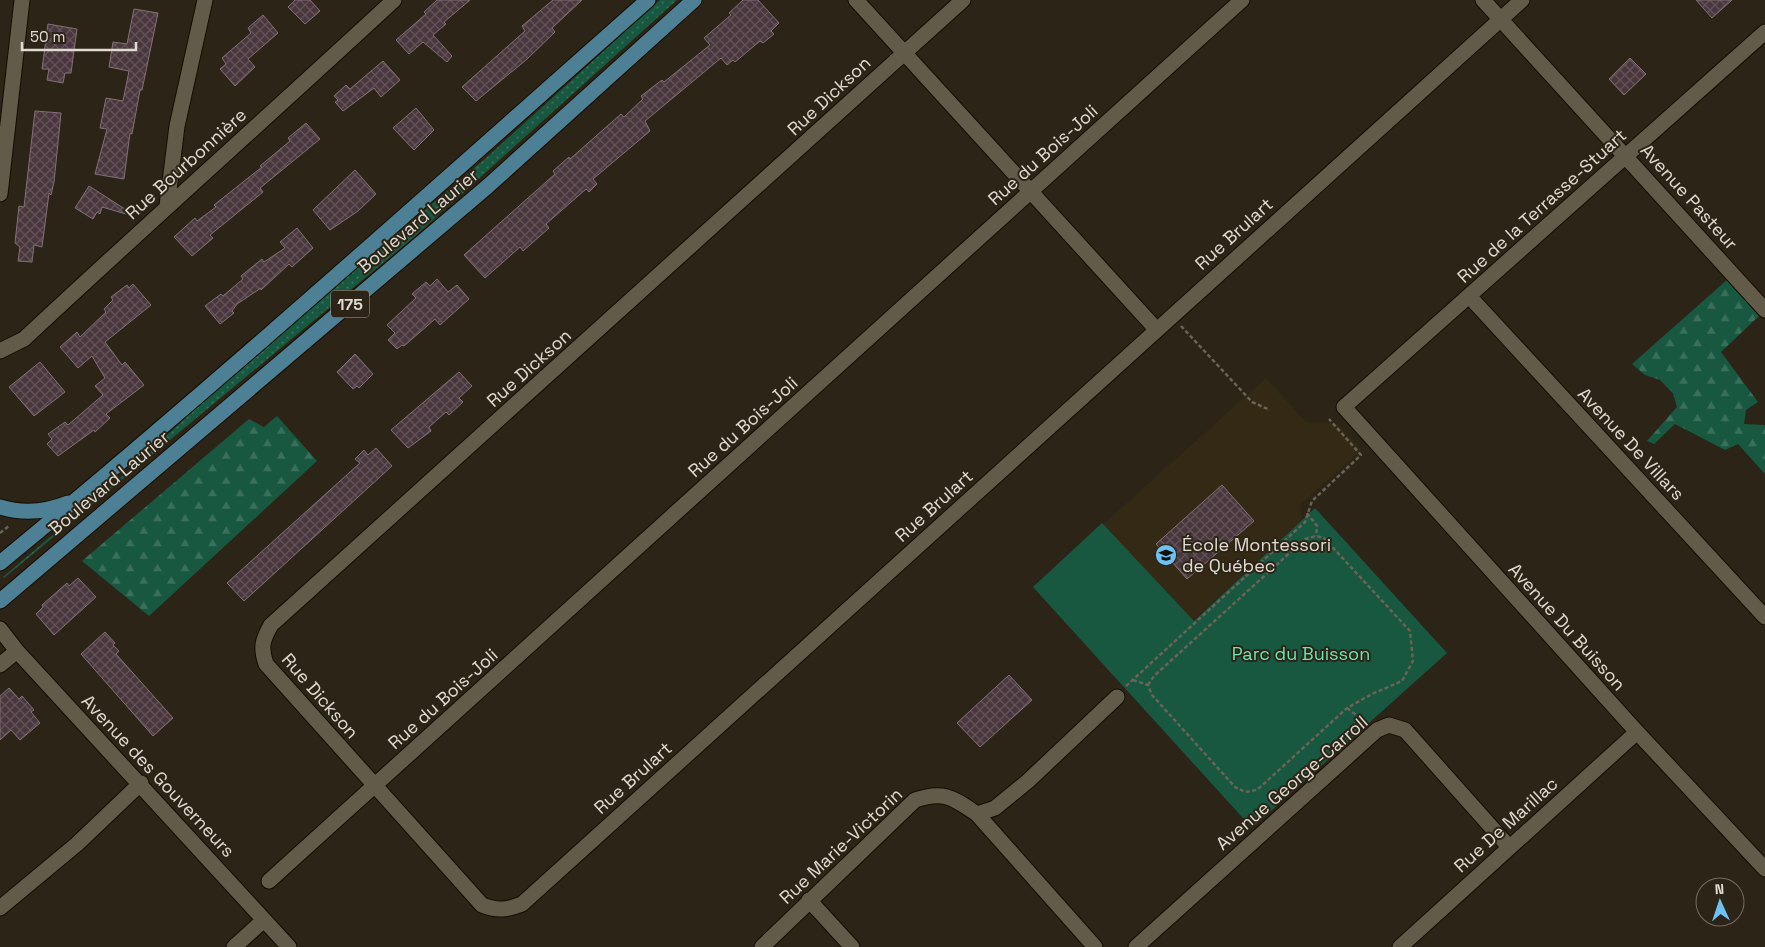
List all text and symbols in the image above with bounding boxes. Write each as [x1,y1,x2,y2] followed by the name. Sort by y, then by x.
[22,20,136,52] scale bar
[30,27,65,46] text: 50 m
[782,51,875,140] street label: Rue Dickson
[983,99,1102,210] street label: Rue du Bois-Joli
[120,103,251,224] street label: Rue Bourbonnière
[1452,123,1631,288] street label: Rue de la Terrasse-Stuart
[1636,139,1743,255] street label: Avenue Pasteur
[353,163,483,278] street label: Boulevard Laurier
[1190,193,1277,275] street label: Rue Brulart
[331,290,369,318] road number: 175
[482,324,576,412] street label: Rue Dickson
[683,371,802,482] street label: Rue du Bois-Joli
[1573,382,1690,505] street label: Avenue De Villars
[44,425,174,540] street label: Boulevard Laurier
[890,465,977,547] street label: Rue Brulart
[1182,533,1331,577] place label: École Montessori de Québec
[1154,543,1178,567] school or university icon: École Montessori de Québec
[1504,558,1631,695] street label: Avenue Du Buisson
[1232,642,1370,665] park label: Parc du Buisson
[383,643,502,754] street label: Rue du Bois-Joli
[277,648,364,743] street label: Rue Dickson
[77,690,240,862] street label: Avenue des Gouverneurs
[1211,710,1372,855] street label: Avenue George-Carroll
[589,737,676,819] street label: Rue Brulart
[1449,772,1562,877] street label: Rue De Marillac
[774,783,907,909] street label: Rue Marie-Victorin
[1695,877,1745,927] north arrow
[1714,880,1724,898] text: N

